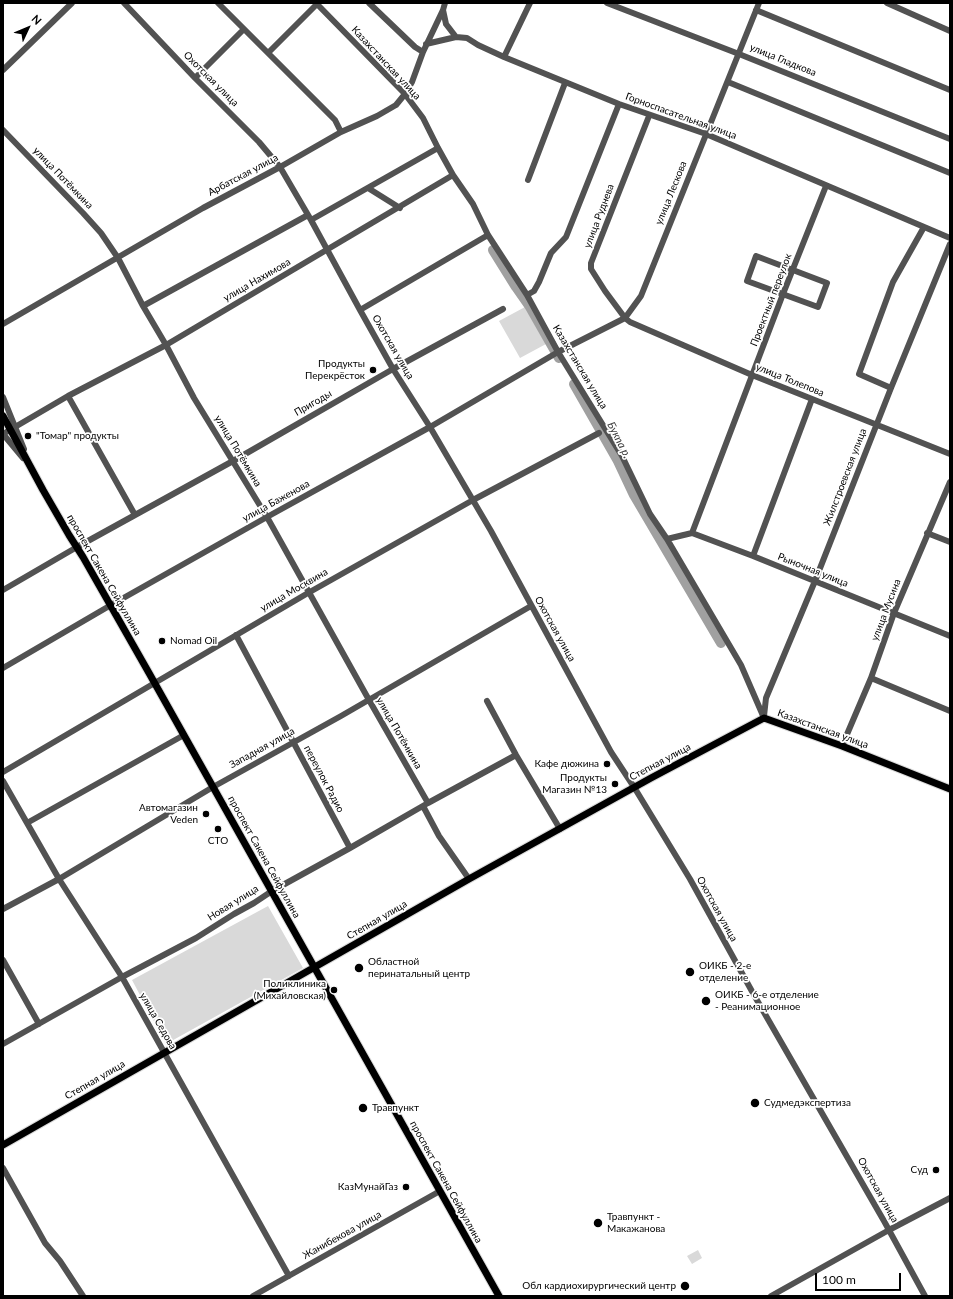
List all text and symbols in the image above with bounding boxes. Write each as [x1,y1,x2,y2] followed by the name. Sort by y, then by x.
[8,8,48,48] north arrow
[29,12,45,27] text: N
[349,24,423,102] street label: Казахстанская улица
[748,41,818,79] street label: улица Гладкова
[181,49,241,109] street label: Охотская улица
[624,90,738,142] street label: Горноспасательная улица
[30,145,96,211] street label: улица Потёмкина
[206,151,280,199] street label: Арбатская улица
[653,159,689,227] street label: улица Лескова
[581,182,617,250] street label: улица Руднева
[748,252,794,348] street label: Проектный переулок
[221,256,293,304] street label: улица Нахимова
[370,313,416,381] street label: Охотская улица
[550,323,610,411] street label: Казахстанская улица
[305,358,365,382] place label: Продукты Перекрёсток
[754,361,826,399] street label: улица Толепова
[368,365,378,375] marker: Продукты Перекрёсток
[292,387,334,419] street label: Пригоды
[212,413,264,489] street label: улица Потёмкина
[604,420,634,460] water label: Букпа р.
[821,427,869,527] street label: Жилстроевская улица
[36,430,119,442] place label: "Томар" продукты
[23,431,33,441] marker: "Томар" продукты
[240,478,312,524] street label: улица Баженова
[64,512,144,638] street label: проспект Сакена Сейфуллина
[776,550,850,590] street label: Рыночная улица
[258,566,330,614] street label: улица Москвина
[869,577,903,643] street label: улица Мусина
[532,594,578,664] street label: Охотская улица
[170,635,217,647] place label: Nomad Oil
[157,636,167,646] marker: Nomad Oil
[373,695,425,771] street label: улица Потёмкина
[776,707,870,751] street label: Казахстанская улица
[227,725,297,771] street label: Западная улица
[627,741,693,783] street label: Степная улица
[301,744,347,814] street label: переулок Радио
[534,758,599,770] place label: Кафе дюжина
[602,759,612,769] marker: Кафе дюжина
[542,772,607,796] place label: Продукты Магазин №13
[610,779,620,789] marker: Продукты Магазин №13
[225,794,303,920] street label: проспект Сакена Сейфуллина
[139,802,198,826] place label: Автомагазин Veden
[201,809,211,819] marker: Автомагазин Veden
[213,824,223,834] marker: СТО
[208,835,228,847] place label: СТО
[694,874,740,944] street label: Охотская улица
[205,883,261,923] street label: Новая улица
[345,898,409,942] street label: Степная улица
[368,956,470,980] place label: Областной перинатальный центр
[699,960,751,984] place label: ОИКБ - 2-е отделение
[353,962,365,974] marker: Областной перинатальный центр
[684,966,696,978] marker: ОИКБ - 2-е отделение
[254,978,326,1002] place label: Поликлиника (Михайловская)
[329,985,339,995] marker: Поликлиника (Михайловская)
[715,989,819,1012] place label: ОИКБ - 6-е отделение - Реанимационное
[137,991,179,1051] street label: улица Седова
[700,995,712,1007] marker: ОИКБ - 6-е отделение - Реанимационное
[63,1058,127,1102] street label: Степная улица
[749,1097,761,1109] marker: Судмедэкспертиза
[764,1097,851,1109] place label: Судмедэкспертиза
[357,1102,369,1114] marker: Травпункт
[372,1102,419,1114] place label: Травпункт
[407,1119,485,1245] street label: проспект Сакена Сейфуллина
[855,1155,901,1225] street label: Охотская улица
[911,1164,928,1176] place label: Суд
[931,1165,941,1175] marker: Суд
[338,1181,398,1193] place label: КазМунайГаз
[401,1182,411,1192] marker: КазМунайГаз
[301,1208,383,1262] street label: Жанибекова улица
[607,1211,665,1234] place label: Травпункт - Макажанова
[592,1217,604,1229] marker: Травпункт - Макажанова
[817,1265,903,1291] scale bar
[822,1272,856,1287] text: 100 m
[522,1280,676,1292] place label: Обл кардиохирургический центр
[679,1280,691,1292] marker: Обл кардиохирургический центр

